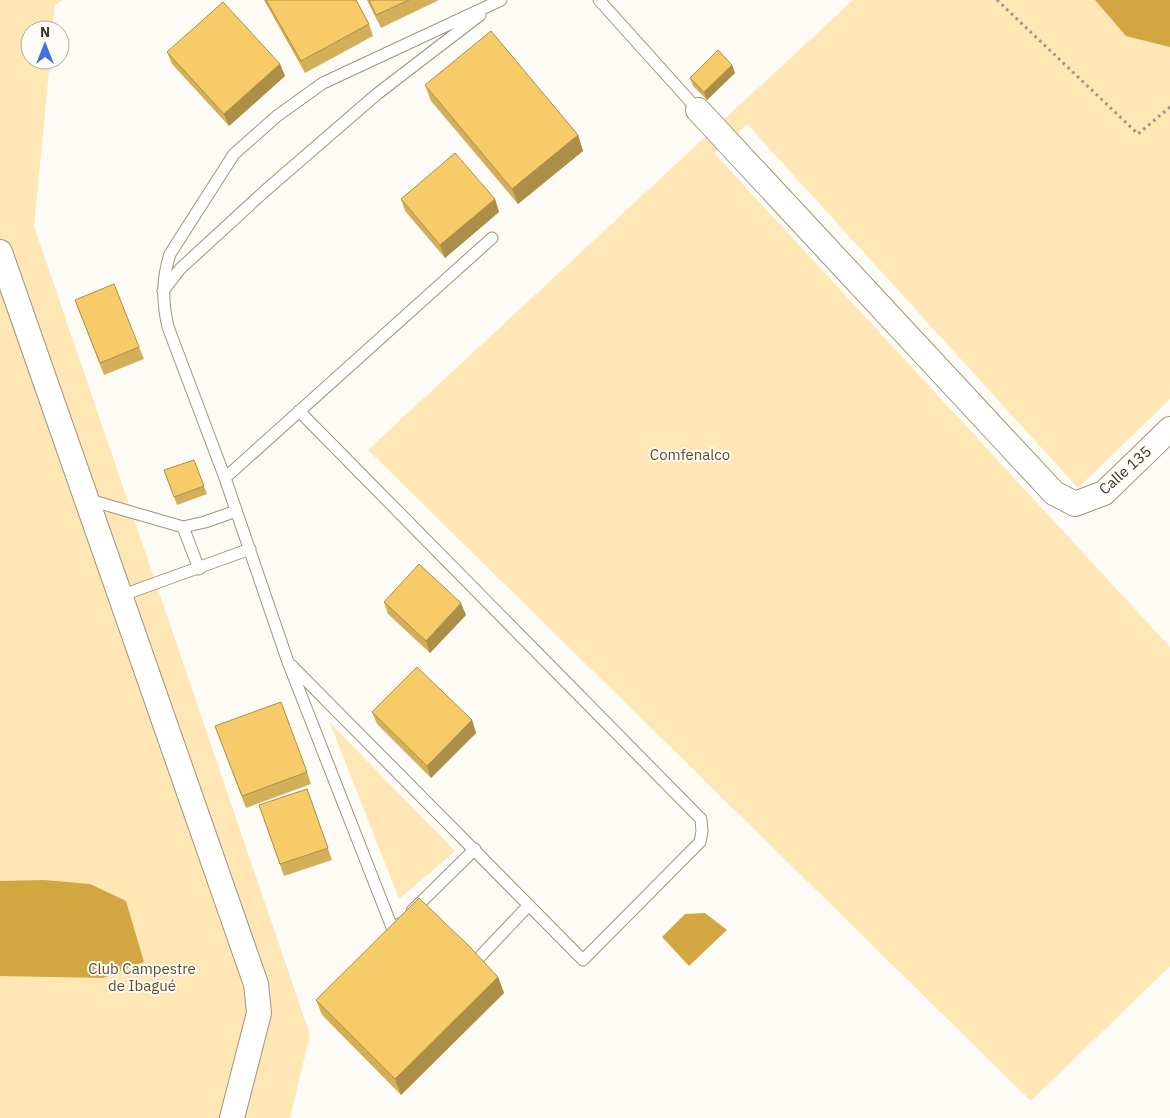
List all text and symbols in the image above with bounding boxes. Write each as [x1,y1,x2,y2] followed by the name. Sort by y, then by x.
[20,20,70,70] north arrow
[40,23,50,41] text: N
[1095,441,1155,499] street label: Calle 135
[650,445,730,464] park label: Comfenalco
[88,959,196,995] park label: Club Campestre de Ibagué

